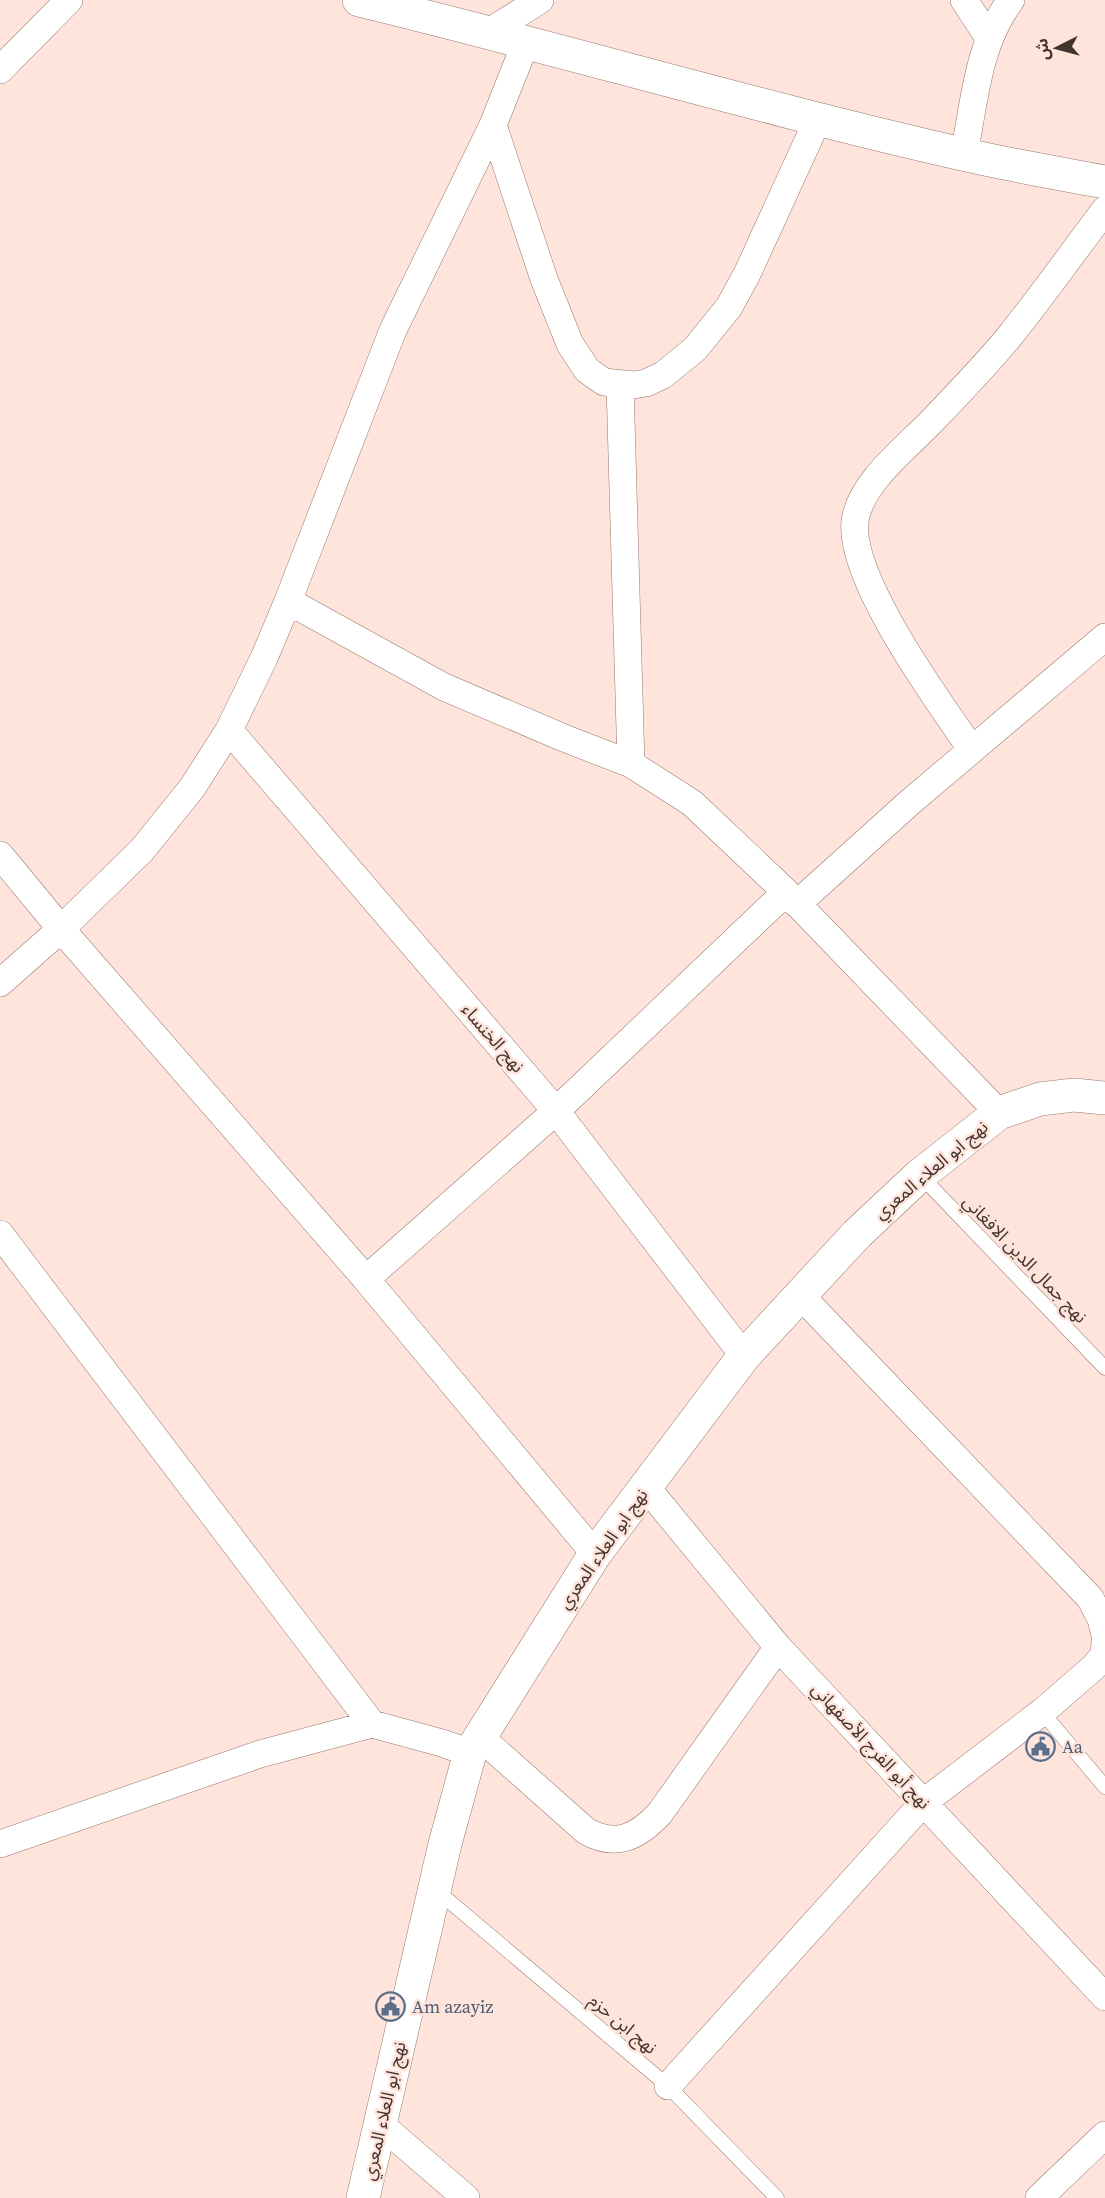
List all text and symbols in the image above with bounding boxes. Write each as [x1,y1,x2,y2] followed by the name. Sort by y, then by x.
[1027,18,1087,78] north arrow
[1030,37,1054,62] text: ش
[456,998,530,1078] street label: نهج الخنساء
[868,1114,994,1226] street label: نهج ابو العلاء المعري
[957,1189,1093,1329] street label: نهج جمال الدين الافغاني
[552,1483,654,1615] street label: نهج ابو العلاء المعري
[805,1677,937,1815] street label: نهج أبو الفرج الأصفهاني
[1025,1731,1057,1763] public building icon: Aa
[1062,1734,1084,1759] place label: Aa
[583,1988,663,2061] street label: نهج ابن حزم
[375,1991,407,2023] public building icon: Am azayiz
[412,1994,494,2019] place label: Am azayiz
[355,2039,413,2183] street label: نهج ابو العلاء المعري

